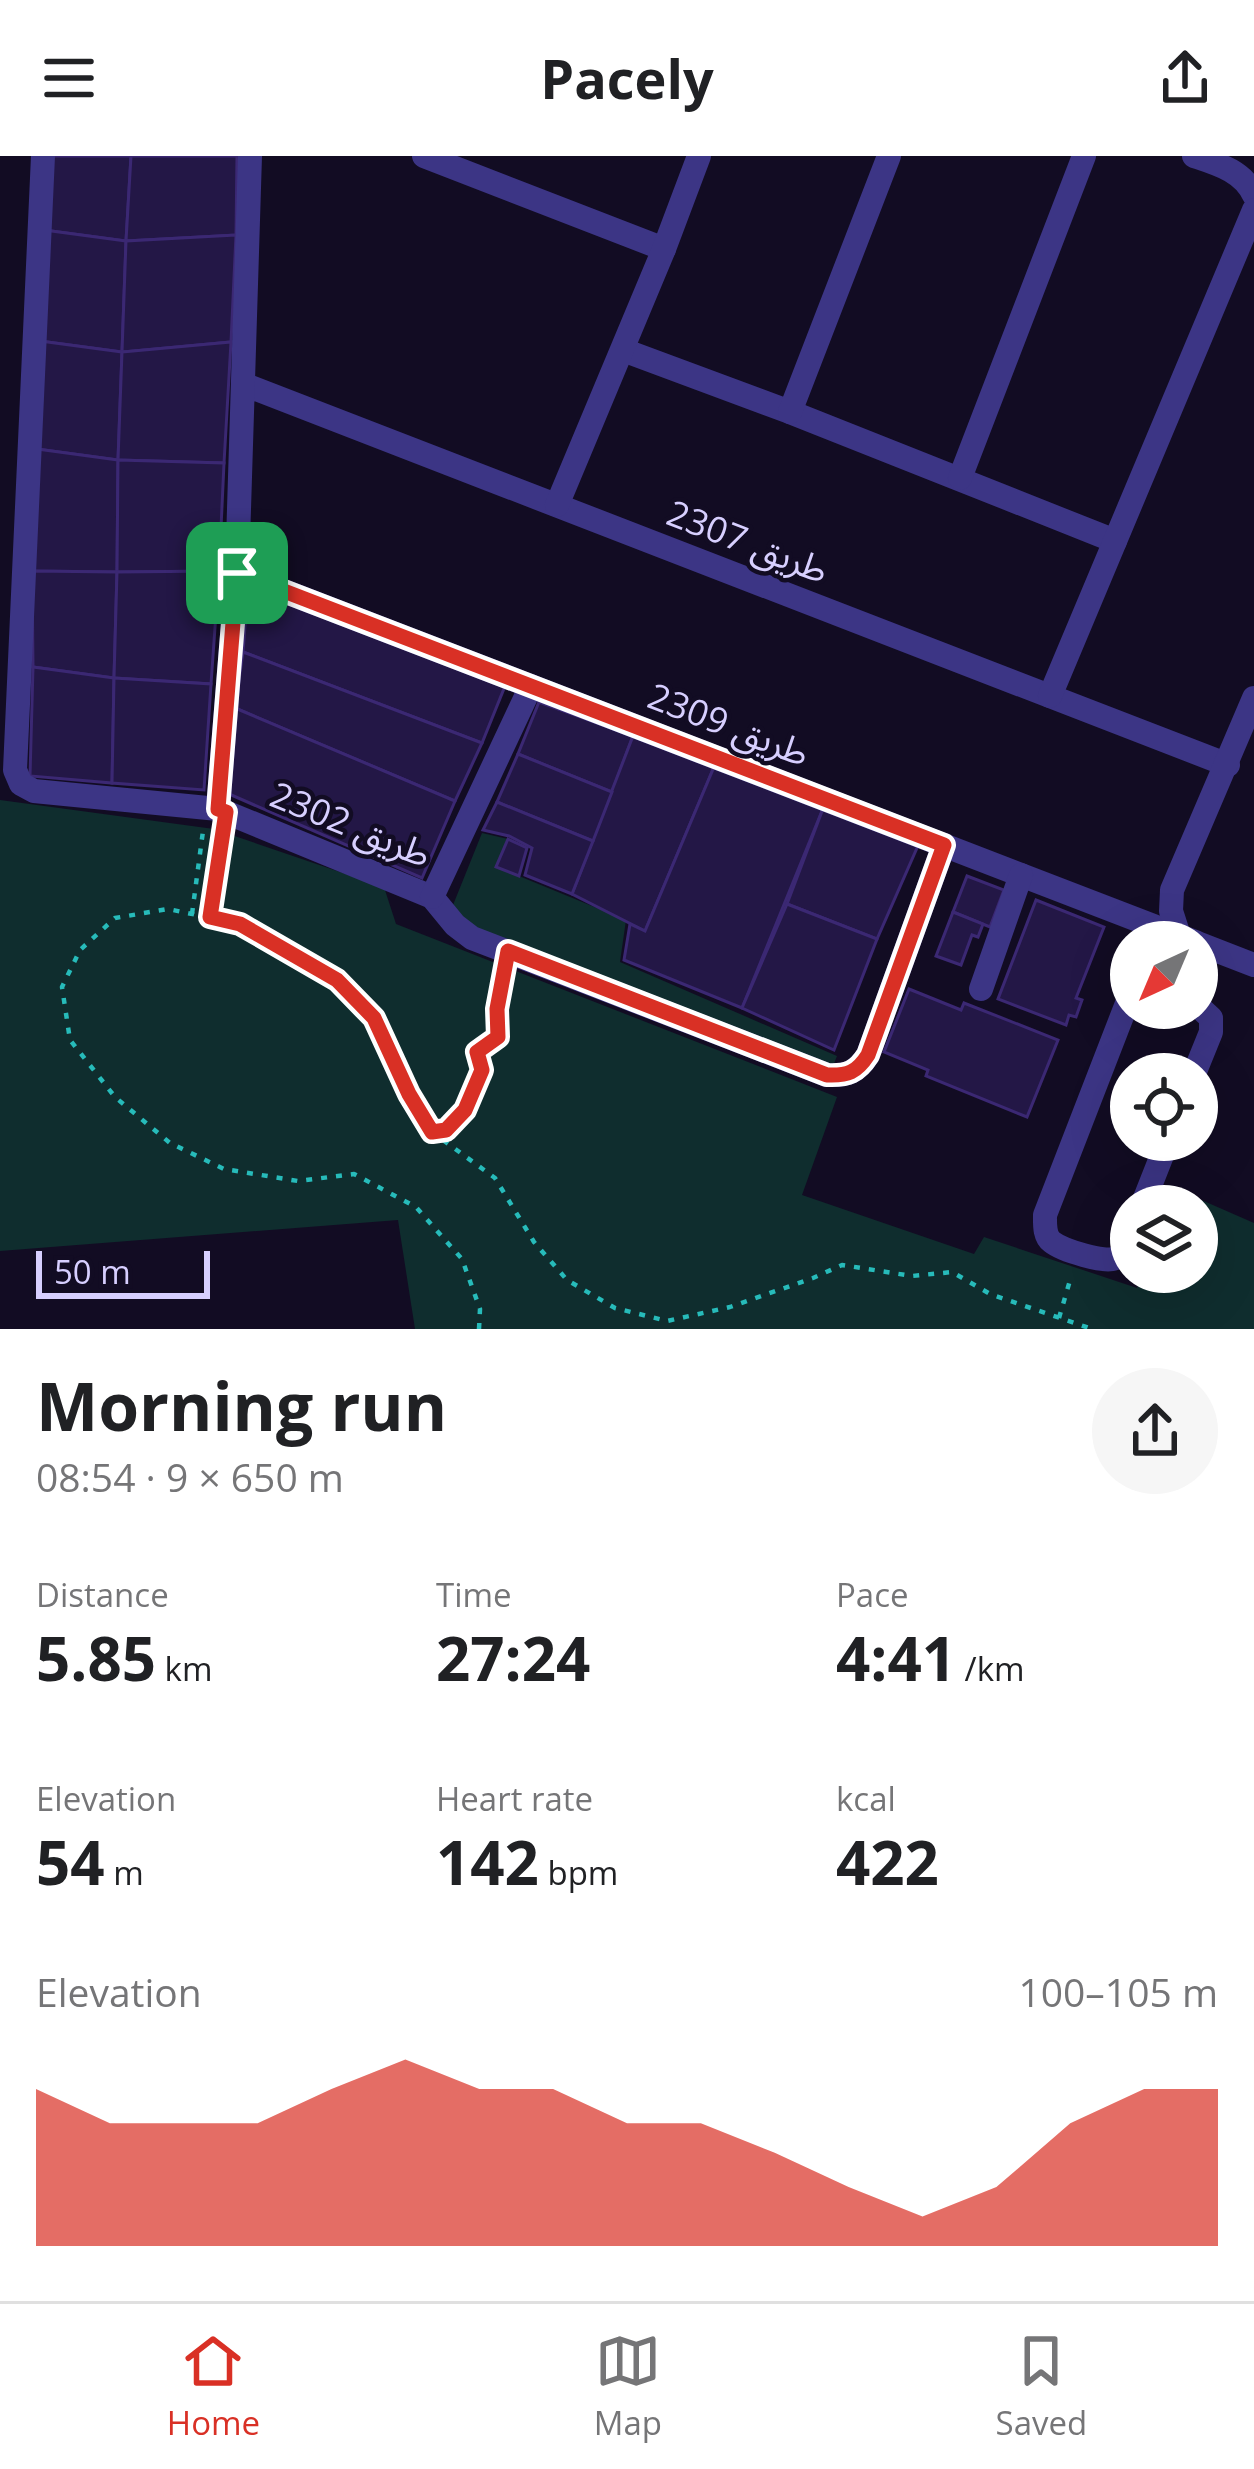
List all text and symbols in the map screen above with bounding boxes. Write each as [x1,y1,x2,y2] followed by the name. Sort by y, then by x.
[540,41,714,115] text: Pacely
[36,45,102,111] icon: menu
[1152,45,1218,111] icon: share
[660,488,836,594] street label: طريق 2307
[186,522,288,624] pin
[204,540,270,606] icon: arrive
[641,671,817,777] street label: طريق 2309
[263,770,439,878] street label: طريق 2302
[1110,921,1218,1029] north arrow
[1110,921,1218,1293] map controls
[1110,1053,1218,1161] button: locate
[1110,1185,1218,1293] button: layers
[36,1245,210,1298] scale bar
[54,1249,131,1294] text: 50 m
[36,1360,447,1450] text: Morning run
[1092,1368,1218,1494] button: share
[36,1450,344,1503] text: 08:54 · 9 × 650 m
[36,1572,169,1617] text: Distance
[436,1572,512,1617] text: Time
[836,1572,909,1617] text: Pace
[36,1617,156,1699] text: 5.85
[436,1617,590,1699] text: 27:24
[836,1617,956,1699] text: 4:41
[156,1646,213,1691] text: km
[956,1646,1025,1691] text: /km
[36,1776,176,1821] text: Elevation
[436,1776,593,1821] text: Heart rate
[836,1776,896,1821] text: kcal
[36,1821,105,1903] text: 54
[436,1821,539,1903] text: 142
[836,1821,939,1903] text: 422
[105,1850,144,1895] text: m
[539,1850,618,1895] text: bpm
[36,1965,202,2018] text: Elevation
[1018,1965,1218,2018] text: 100–105 m
[167,2328,260,2445] tab: Home
[594,2328,662,2445] tab: Map
[996,2328,1087,2445] tab: Saved

